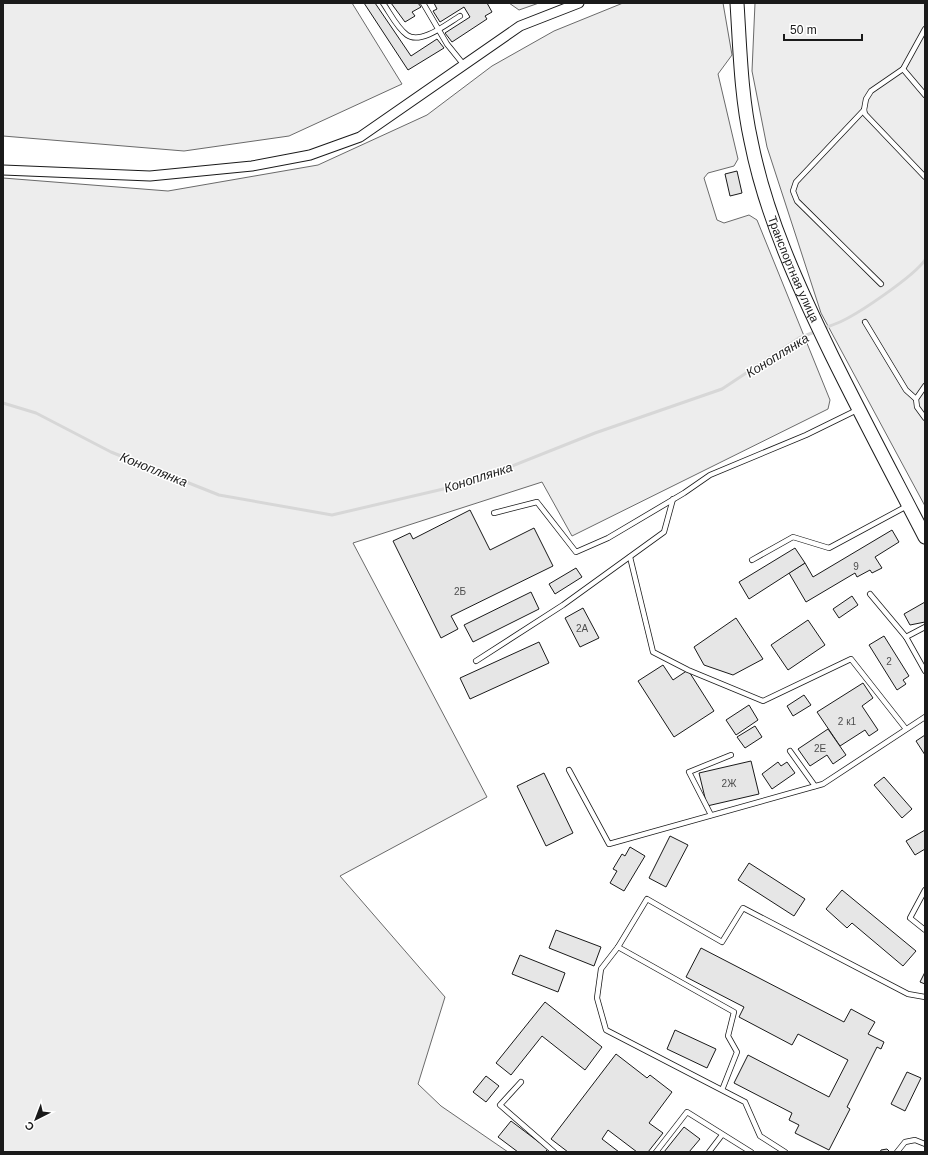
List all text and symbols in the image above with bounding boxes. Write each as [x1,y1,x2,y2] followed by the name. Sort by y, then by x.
[784,16,862,42] scale bar
[790,23,817,37] text: 50 m
[765,214,822,325] street label: Транспортная улица
[743,330,811,381] water label: Коноплянка
[118,449,190,490] water label: Коноплянка
[442,459,514,496] water label: Коноплянка
[853,561,859,572] house number: 9
[454,586,466,597] house number: 2Б
[576,623,588,634] house number: 2А
[886,656,892,667] house number: 2
[838,716,857,727] house number: 2 к1
[814,743,826,754] house number: 2Е
[722,778,737,789] house number: 2Ж
[16,1099,56,1139] north arrow
[22,1119,36,1134] text: С

